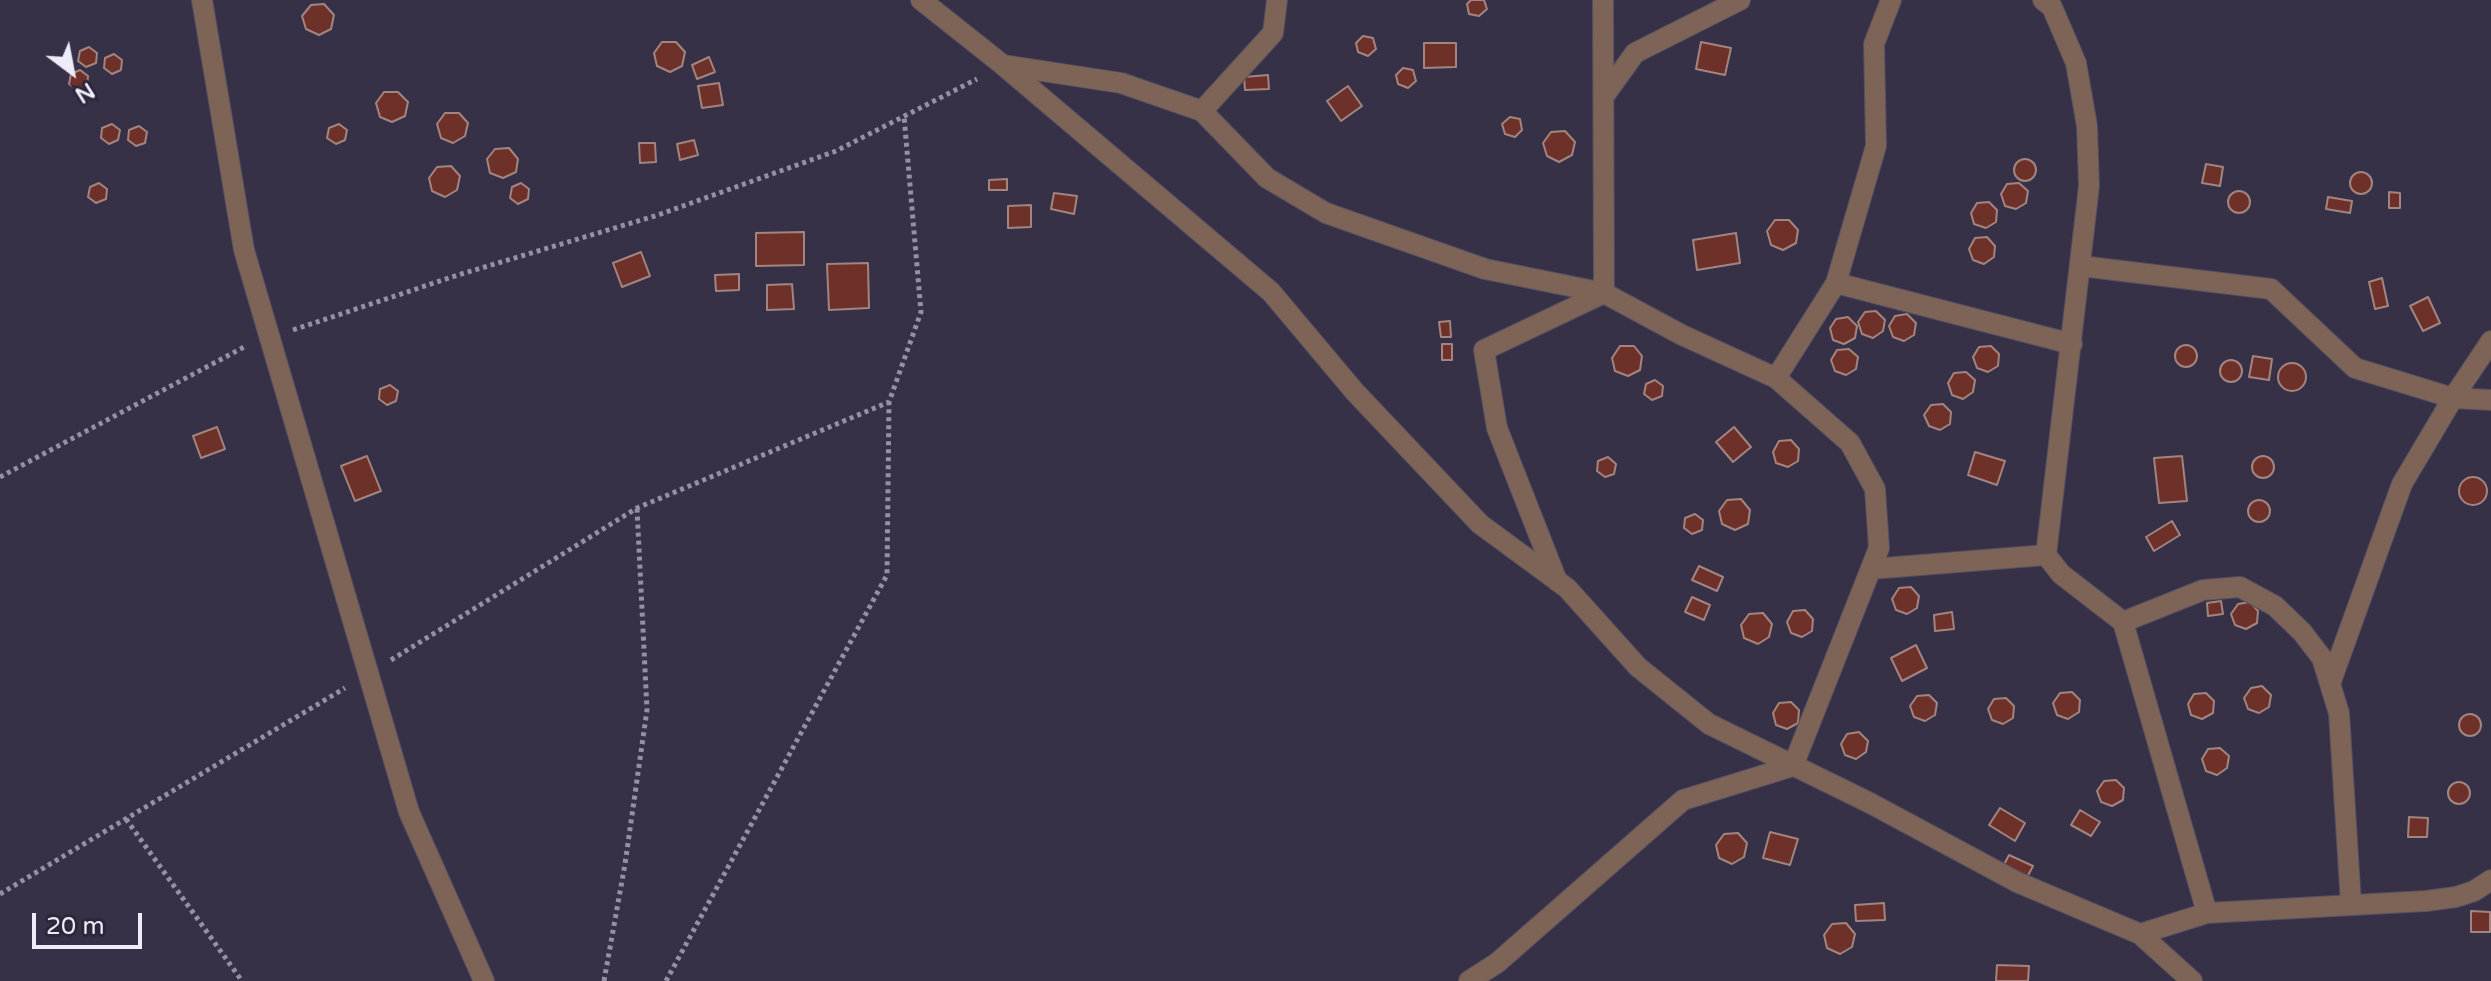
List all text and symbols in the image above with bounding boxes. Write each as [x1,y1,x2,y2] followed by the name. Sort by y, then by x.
[32,32,112,112] north arrow
[70,77,99,108] text: N
[36,897,146,947] scale bar
[46,912,104,941] text: 20 m

